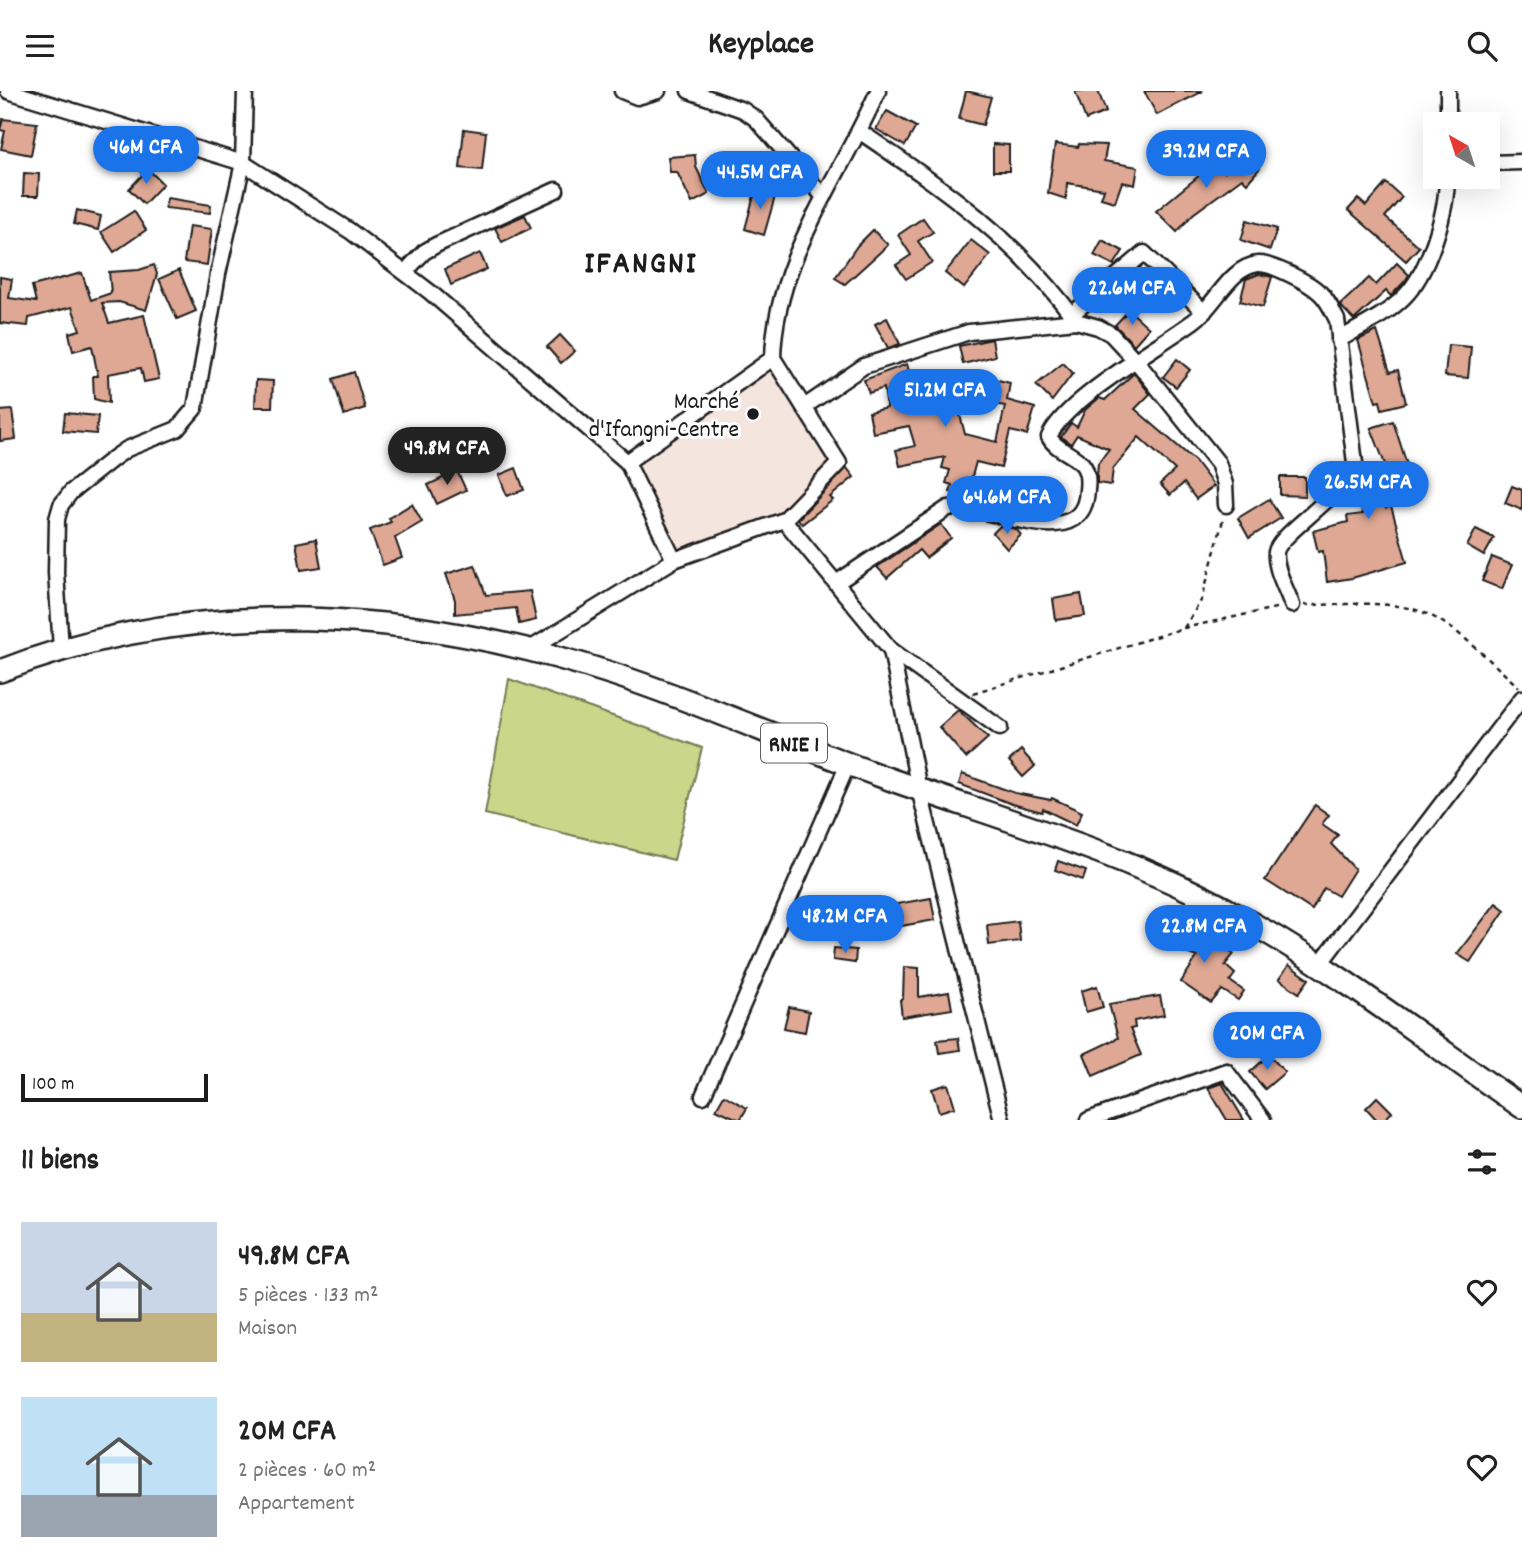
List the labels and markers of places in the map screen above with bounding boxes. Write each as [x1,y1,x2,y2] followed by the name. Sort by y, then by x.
[81,127,211,186] pin: 46M CFA
[1126,131,1286,190] pin: 39.2M CFA
[680,151,840,211] pin: 44.5M CFA
[1052,267,1212,327] pin: 22.6M CFA
[865,369,1025,429] pin: 51.2M CFA
[589,386,739,448] place label: Marché d'Ifangni-Centre
[745,406,761,422] marker: Marché d'Ifangni-Centre
[367,427,527,487] pin: 49.8M CFA
[1288,461,1448,521] pin: 26.5M CFA
[927,477,1087,536] pin: 64.6M CFA
[765,895,925,955] pin: 48.2M CFA
[1124,905,1284,965] pin: 22.8M CFA
[1202,1013,1332,1072] pin: 20M CFA

